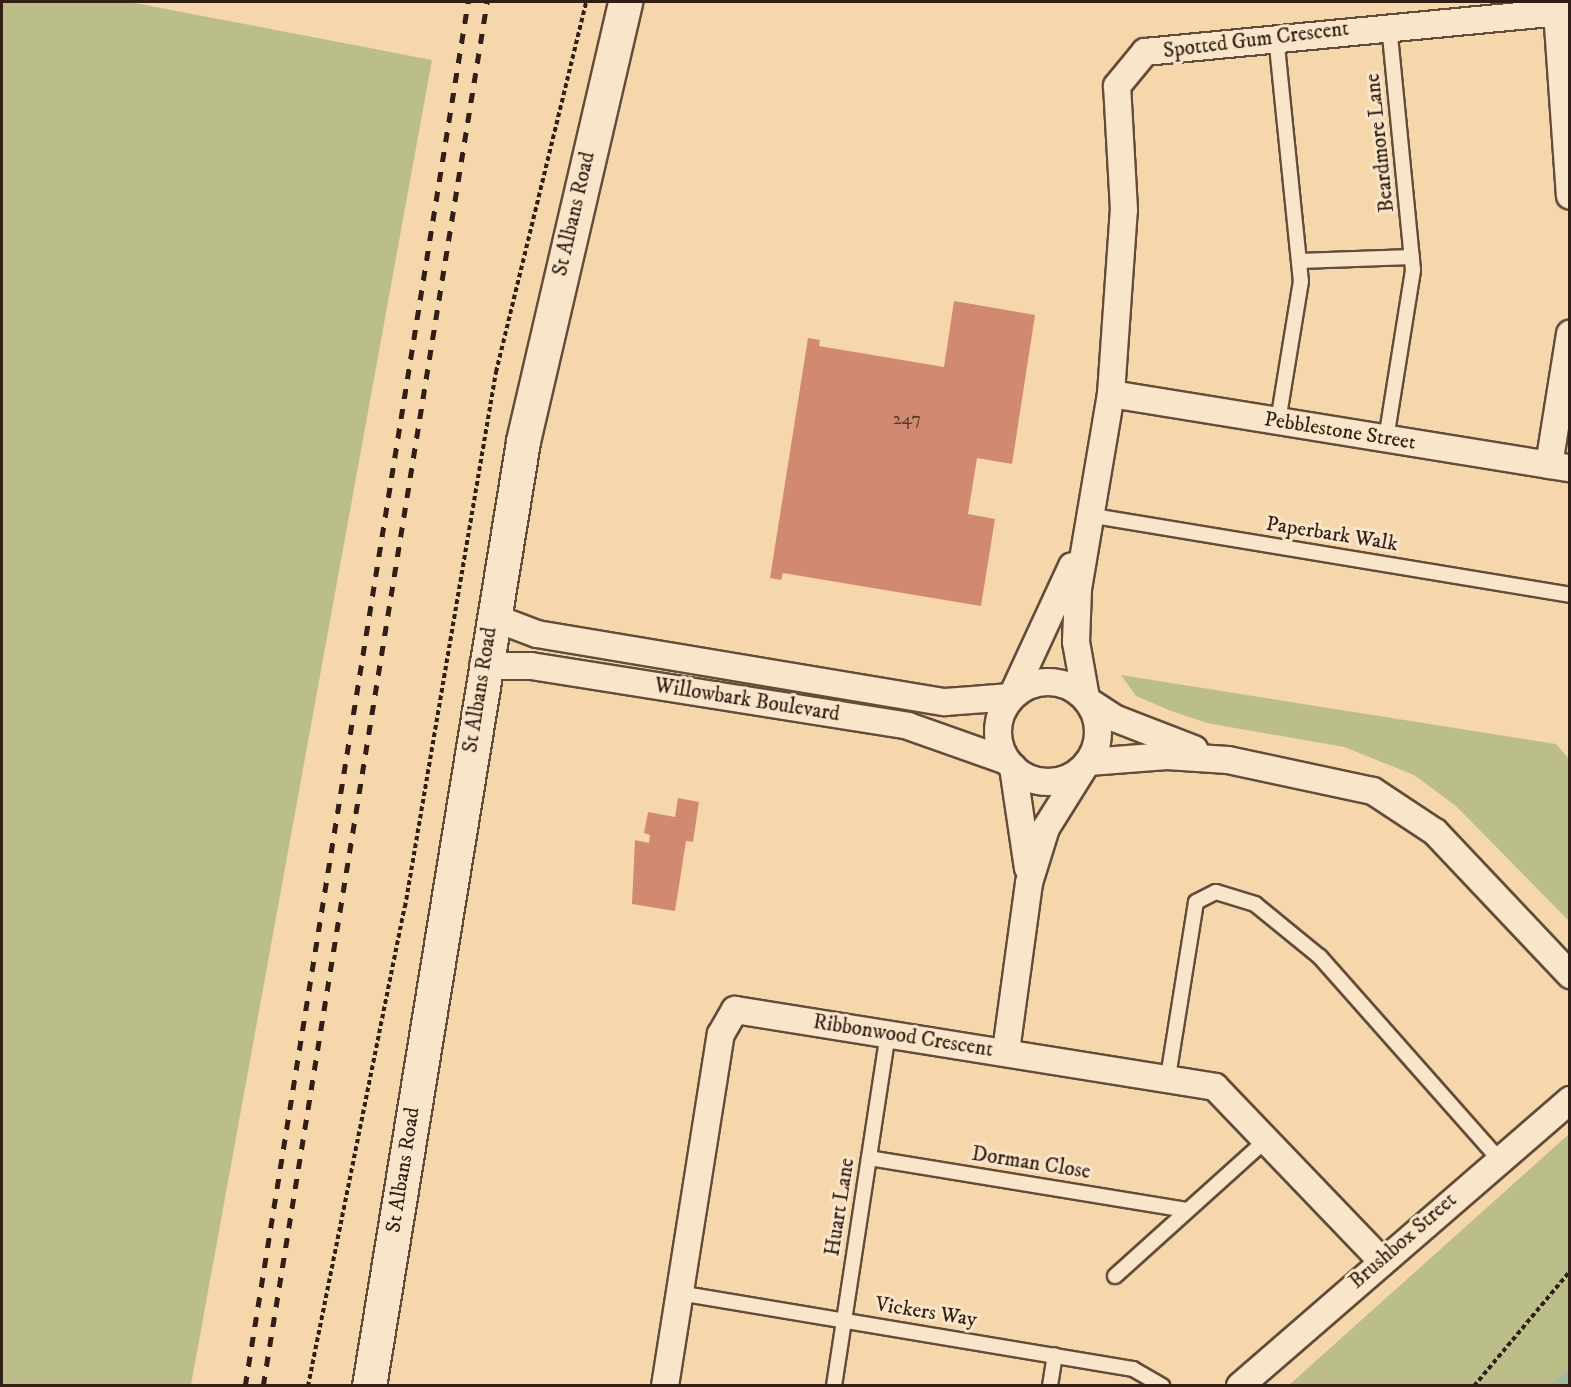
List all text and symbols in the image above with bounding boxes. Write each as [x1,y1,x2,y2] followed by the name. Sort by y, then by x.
[1162,16,1350,64] street label: Spotted Gum Crescent
[1360,72,1400,214] street label: Beardmore Lane
[547,149,601,279] street label: St Albans Road
[1263,407,1417,455] street label: Pebblestone Street
[893,408,921,430] house number: 247
[1264,511,1400,557] street label: Paperbark Walk
[458,625,502,755] street label: St Albans Road
[653,673,841,727] street label: Willowbark Boulevard
[811,1009,995,1063] street label: Ribbonwood Crescent
[381,1105,425,1235] street label: St Albans Road
[970,1141,1092,1185] street label: Dorman Close
[820,1156,860,1258] street label: Huart Lane
[1344,1188,1462,1294] street label: Brushbox Street
[873,1292,979,1332] street label: Vickers Way

